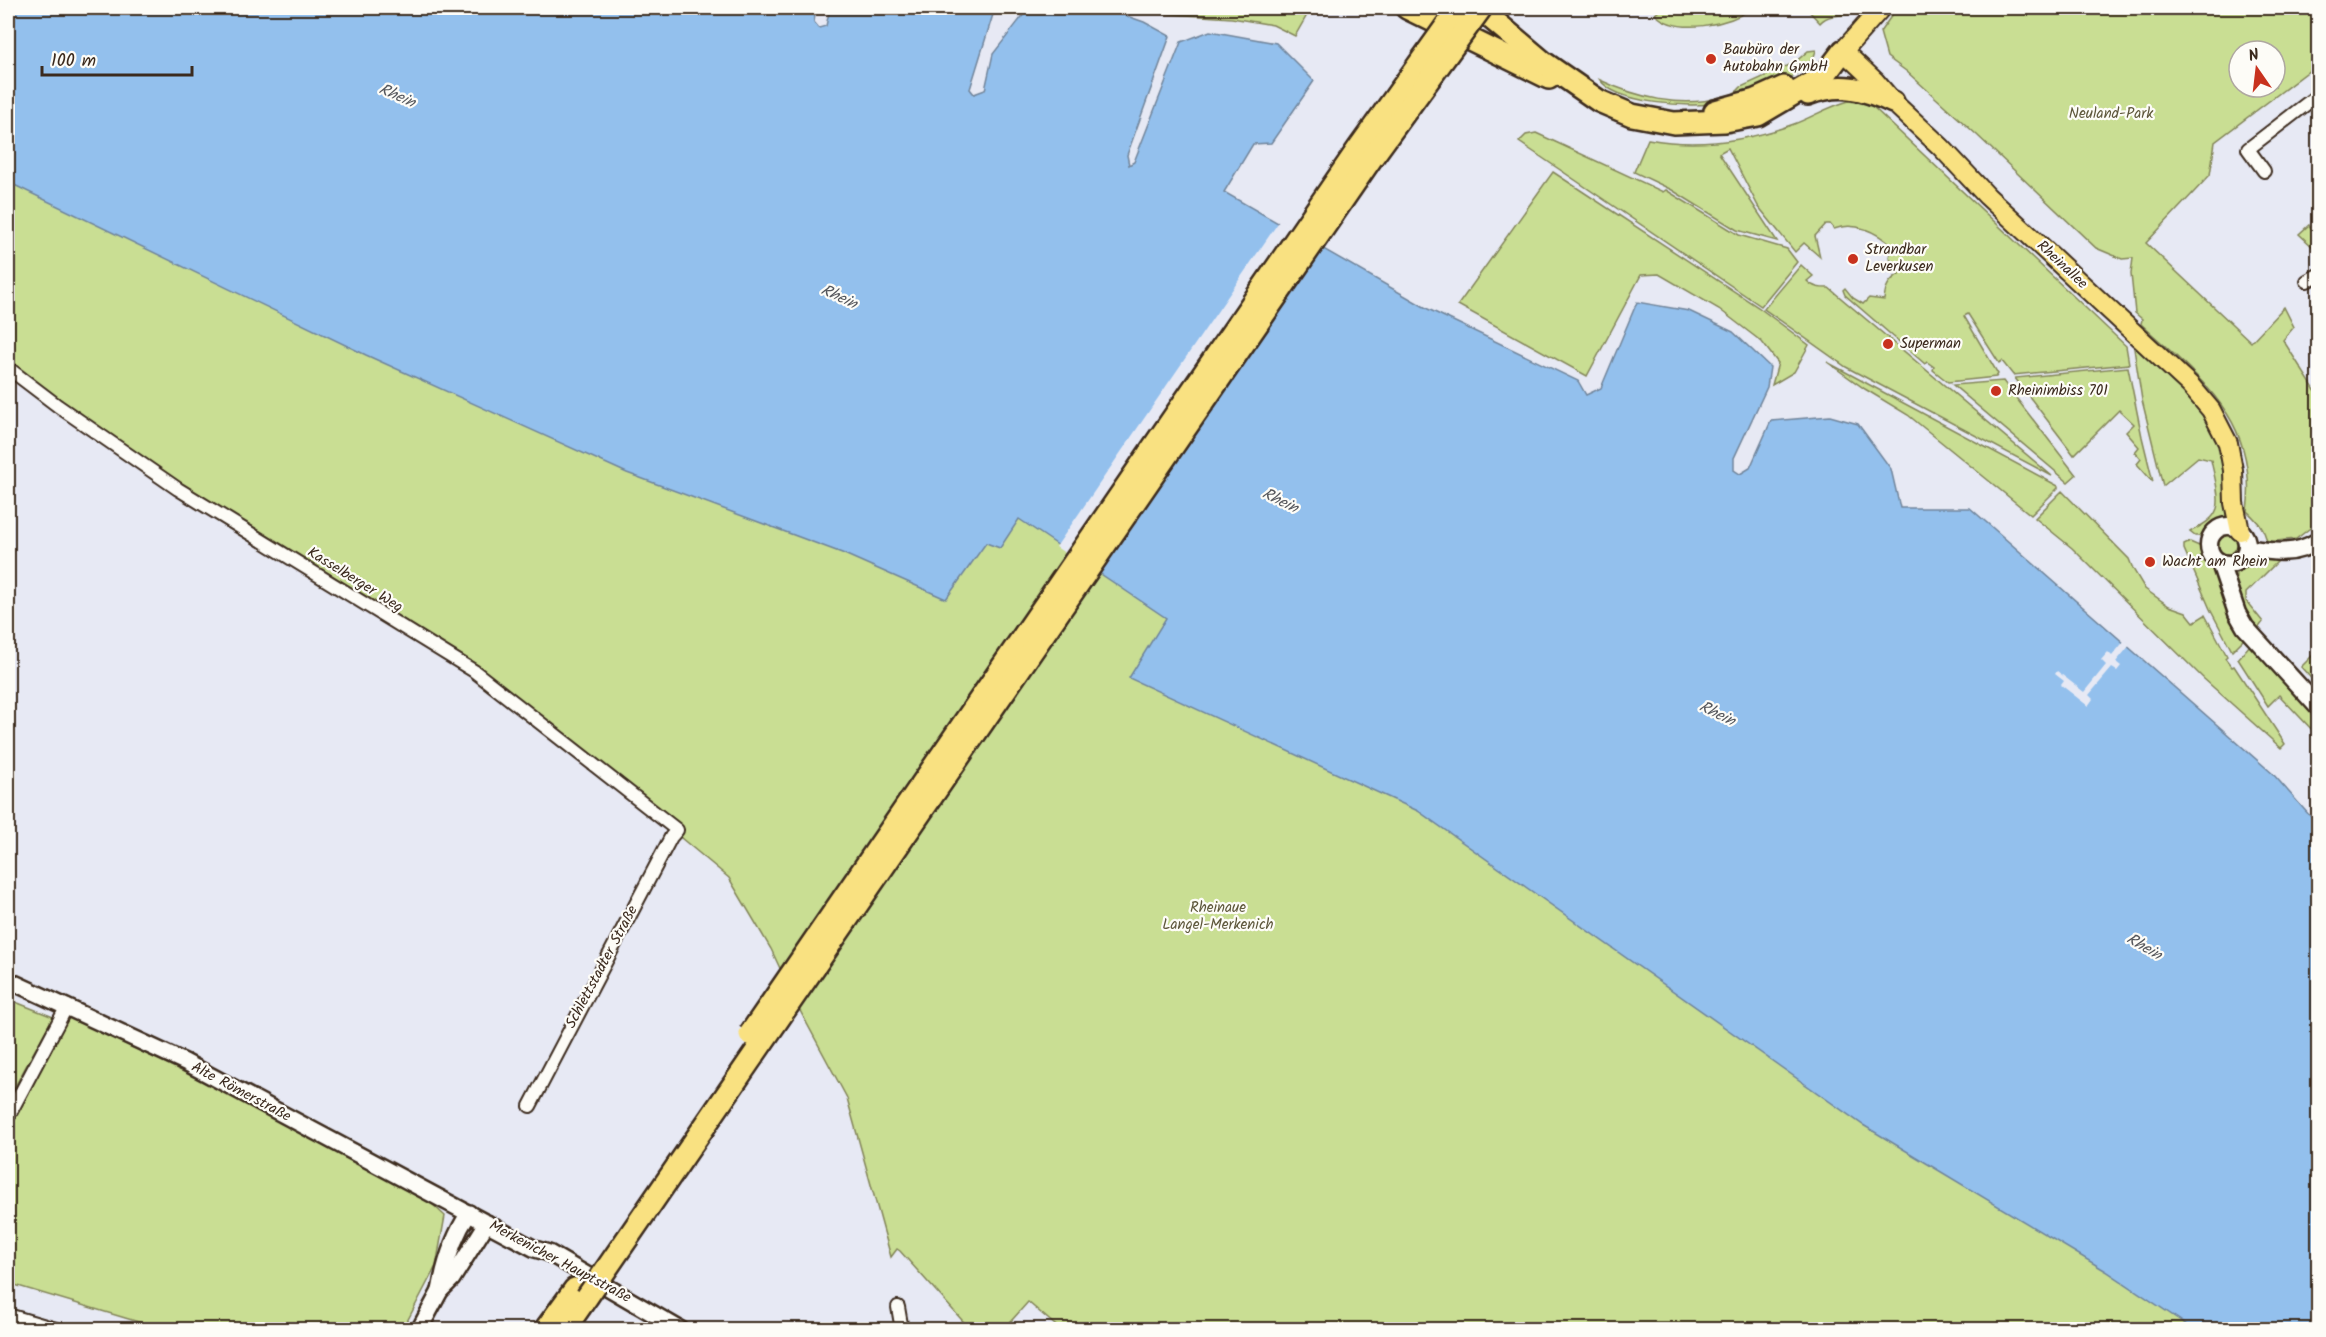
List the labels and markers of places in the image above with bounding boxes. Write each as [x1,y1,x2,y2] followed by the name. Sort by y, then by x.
[1723,38,1828,79] place label: Baubüro der Autobahn GmbH
[1704,52,1718,66] marker: Baubüro der Autobahn GmbH
[1865,238,1933,279] place label: Strandbar Leverkusen
[1846,252,1860,266] marker: Strandbar Leverkusen
[1900,332,1961,356] place label: Superman
[1881,337,1895,351] marker: Superman
[2008,379,2108,403] place label: Rheinimbiss 701
[1989,384,2003,398] marker: Rheinimbiss 701
[2162,550,2267,574] place label: Wacht am Rhein
[2143,555,2157,569] marker: Wacht am Rhein

